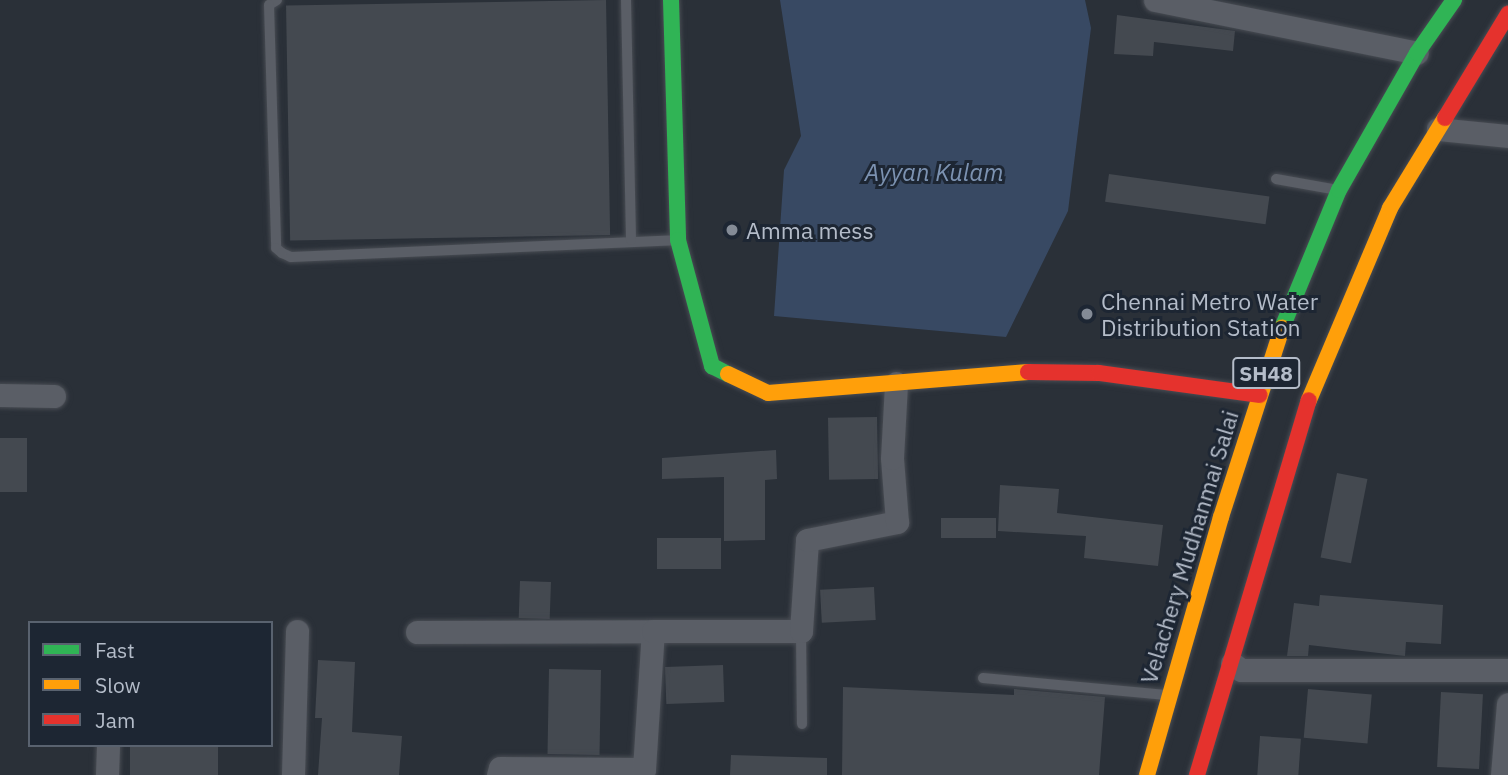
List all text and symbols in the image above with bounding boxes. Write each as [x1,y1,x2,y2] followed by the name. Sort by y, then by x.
[864,159,1004,187] water label: Ayyan Kulam
[746,216,874,244] place label: Amma mess
[724,222,740,238] marker: Amma mess
[1101,287,1318,341] place label: Chennai Metro Water Distribution Station
[1079,306,1095,322] marker: Chennai Metro Water Distribution Station
[1231,356,1301,390] road number: SH48
[1134,407,1244,687] street label: Velachery Mudhanmai Salai
[28,621,273,747] legend
[95,636,135,664] text: Fast
[95,671,141,699] text: Slow
[95,706,135,734] text: Jam

